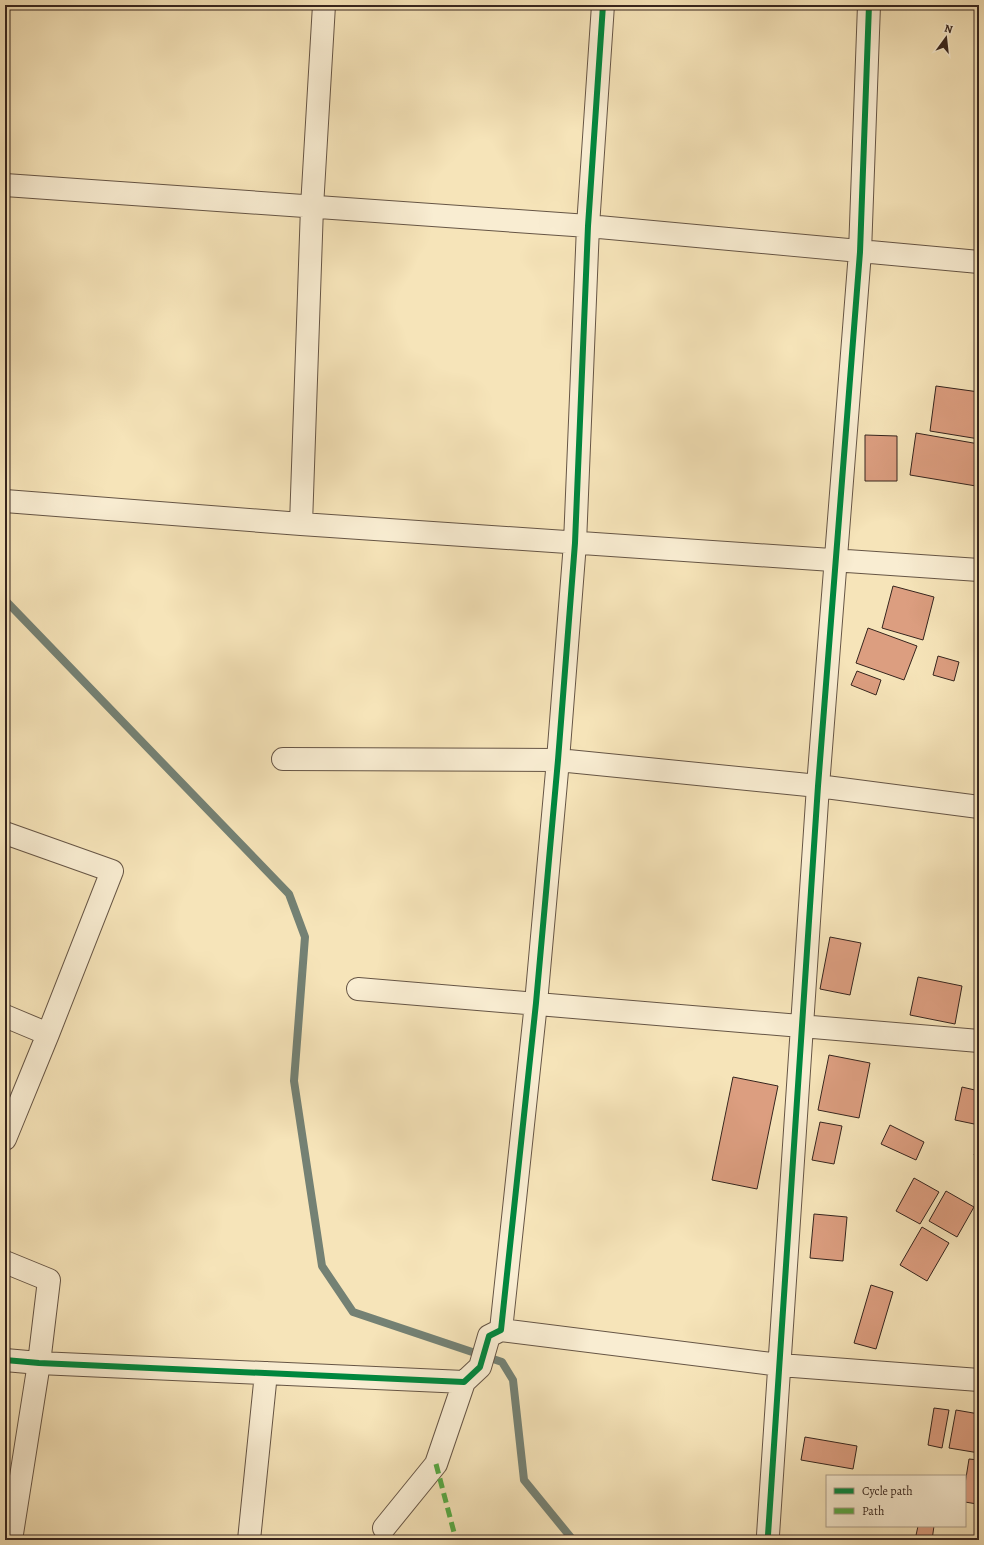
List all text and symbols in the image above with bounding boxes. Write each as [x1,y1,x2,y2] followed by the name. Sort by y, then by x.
[926,18,966,58] north arrow
[943,21,954,37] text: N
[826,1475,966,1527] legend
[862,1483,913,1499] text: Cycle path
[862,1503,885,1519] text: Path

